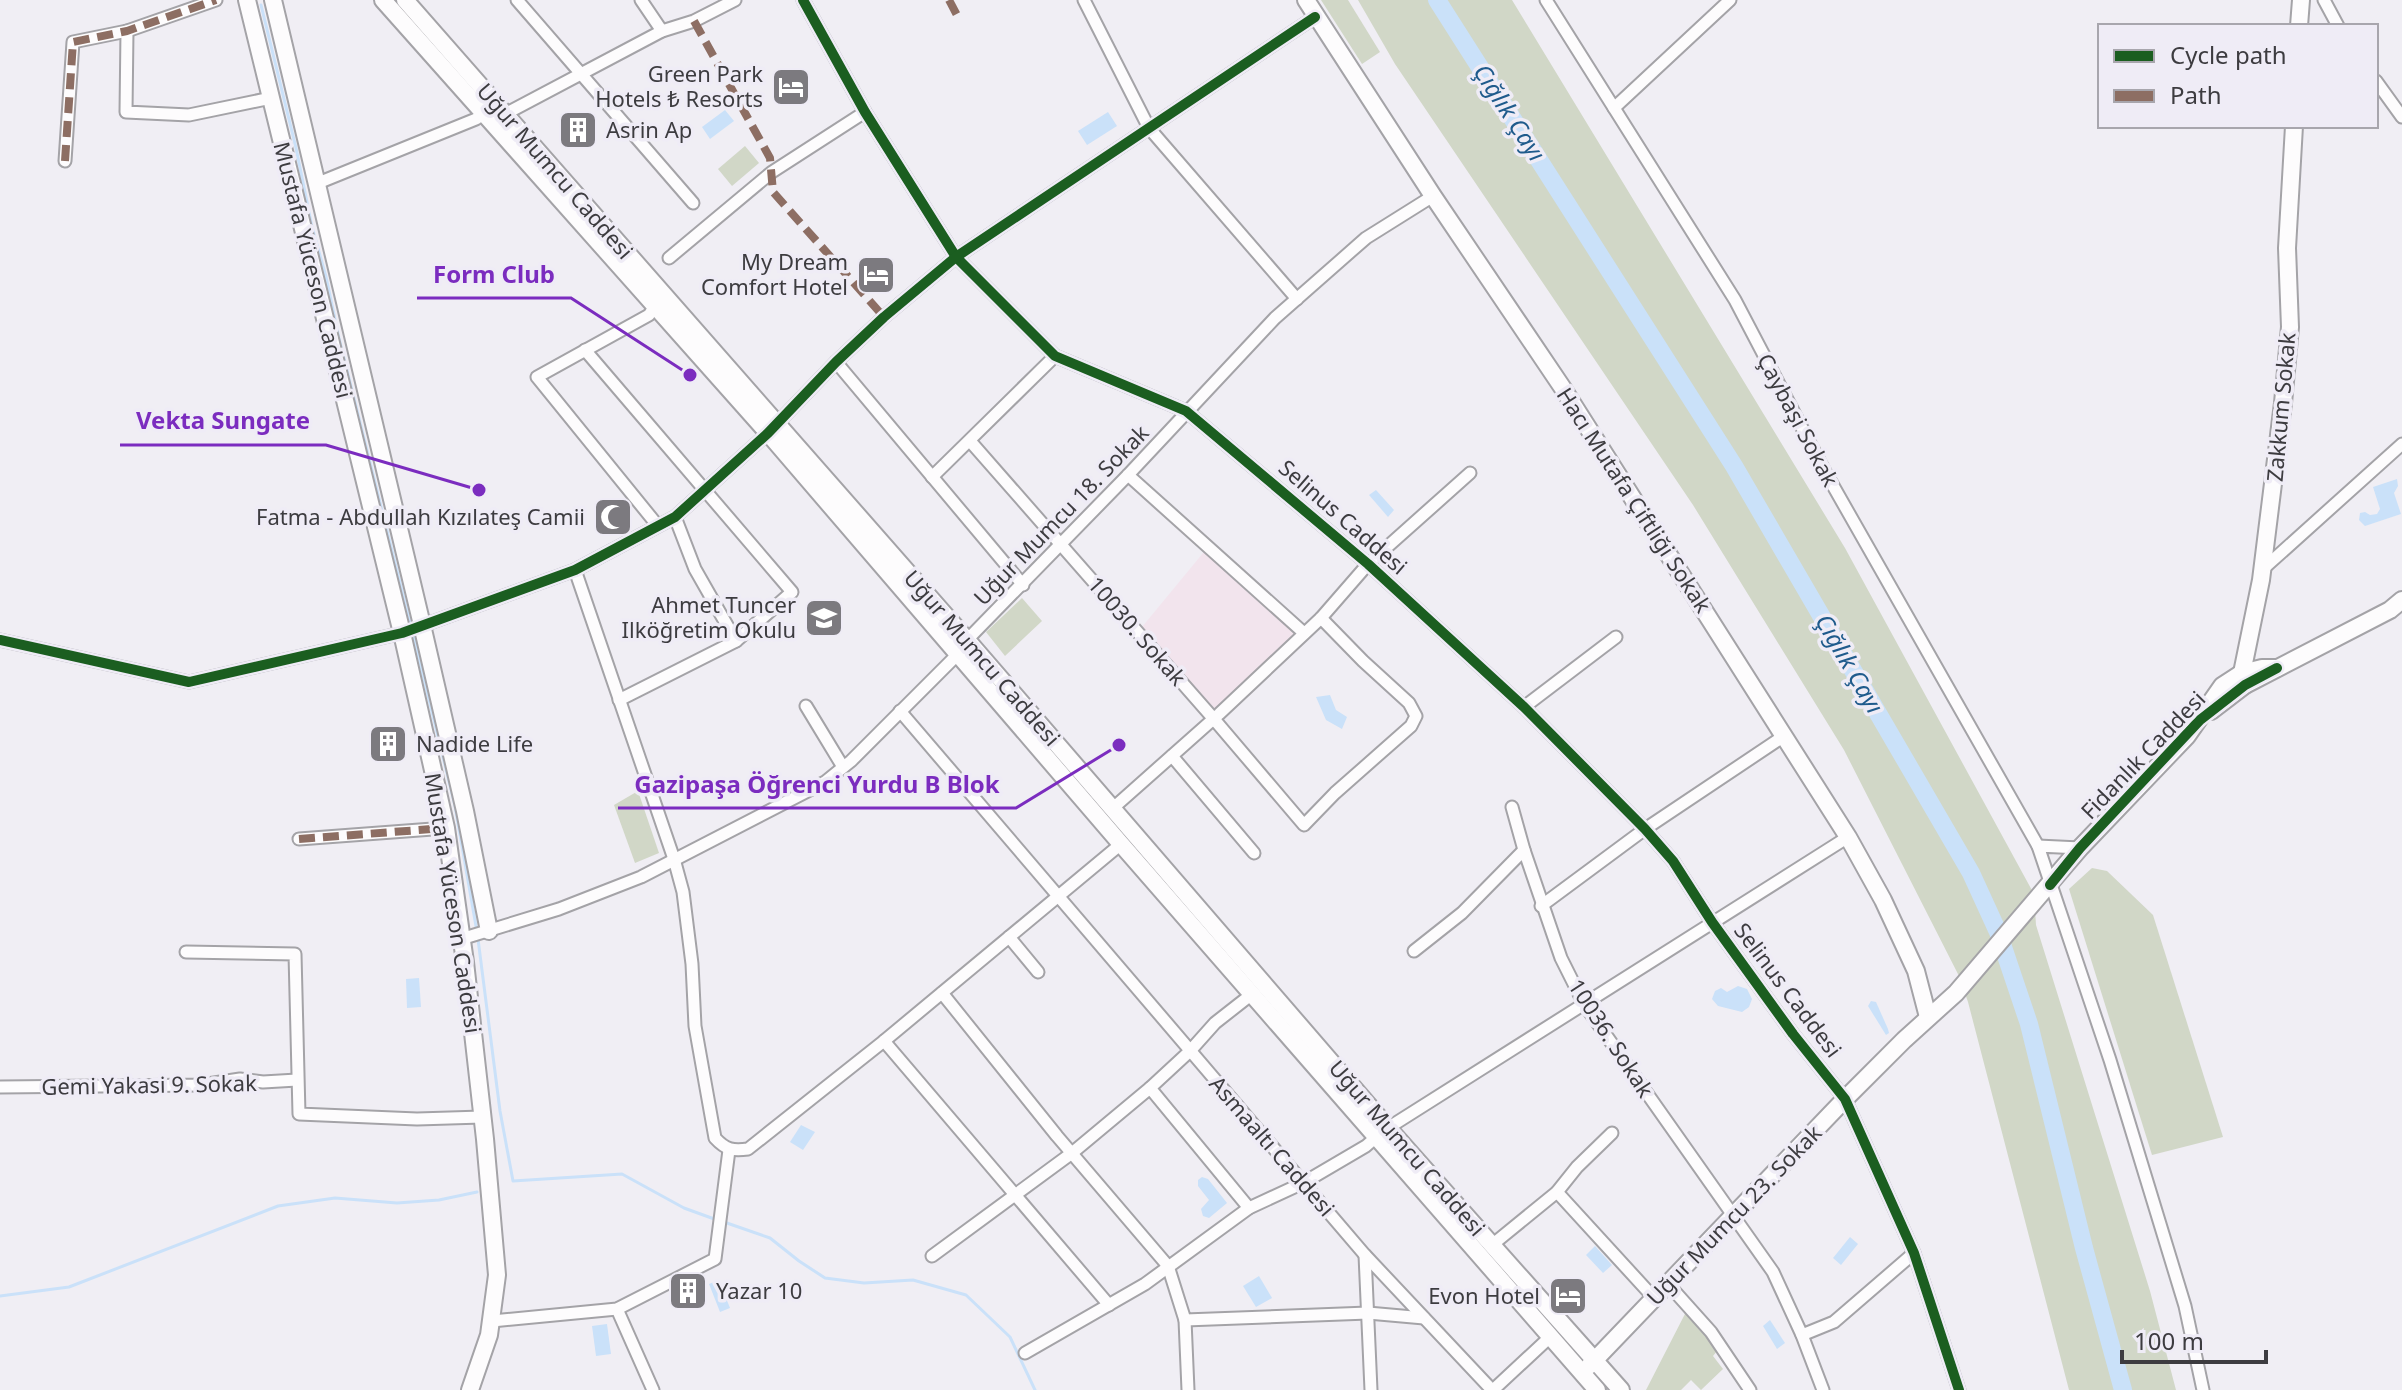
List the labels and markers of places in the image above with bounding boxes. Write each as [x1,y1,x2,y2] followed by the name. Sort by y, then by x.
[595,58,763,113] place label: Green Park Hotels ₺ Resorts
[770,66,812,108] hotel icon: Green Park Hotels ₺ Resorts
[557,109,599,151] building icon: Asrin Ap
[606,114,692,144] place label: Asrin Ap
[701,246,848,301] place label: My Dream Comfort Hotel
[417,250,571,298] callout: Form Club
[855,254,897,296] hotel icon: My Dream Comfort Hotel
[120,397,326,445] callout: Vekta Sungate
[592,496,634,538] mosque icon: Fatma - Abdullah Kızılateş Camii
[256,501,585,531] place label: Fatma - Abdullah Kızılateş Camii
[622,589,796,644] place label: Ahmet Tuncer Ilköğretim Okulu
[803,597,845,639] school or university icon: Ahmet Tuncer Ilköğretim Okulu
[367,723,409,765] building icon: Nadide Life
[416,728,533,758] place label: Nadide Life
[618,760,1016,808] callout: Gazipaşa Öğrenci Yurdu B Blok
[667,1270,709,1312] building icon: Yazar 10
[716,1275,802,1305] place label: Yazar 10
[1547,1275,1589,1317] hotel icon: Evon Hotel
[1428,1280,1540,1310] place label: Evon Hotel

